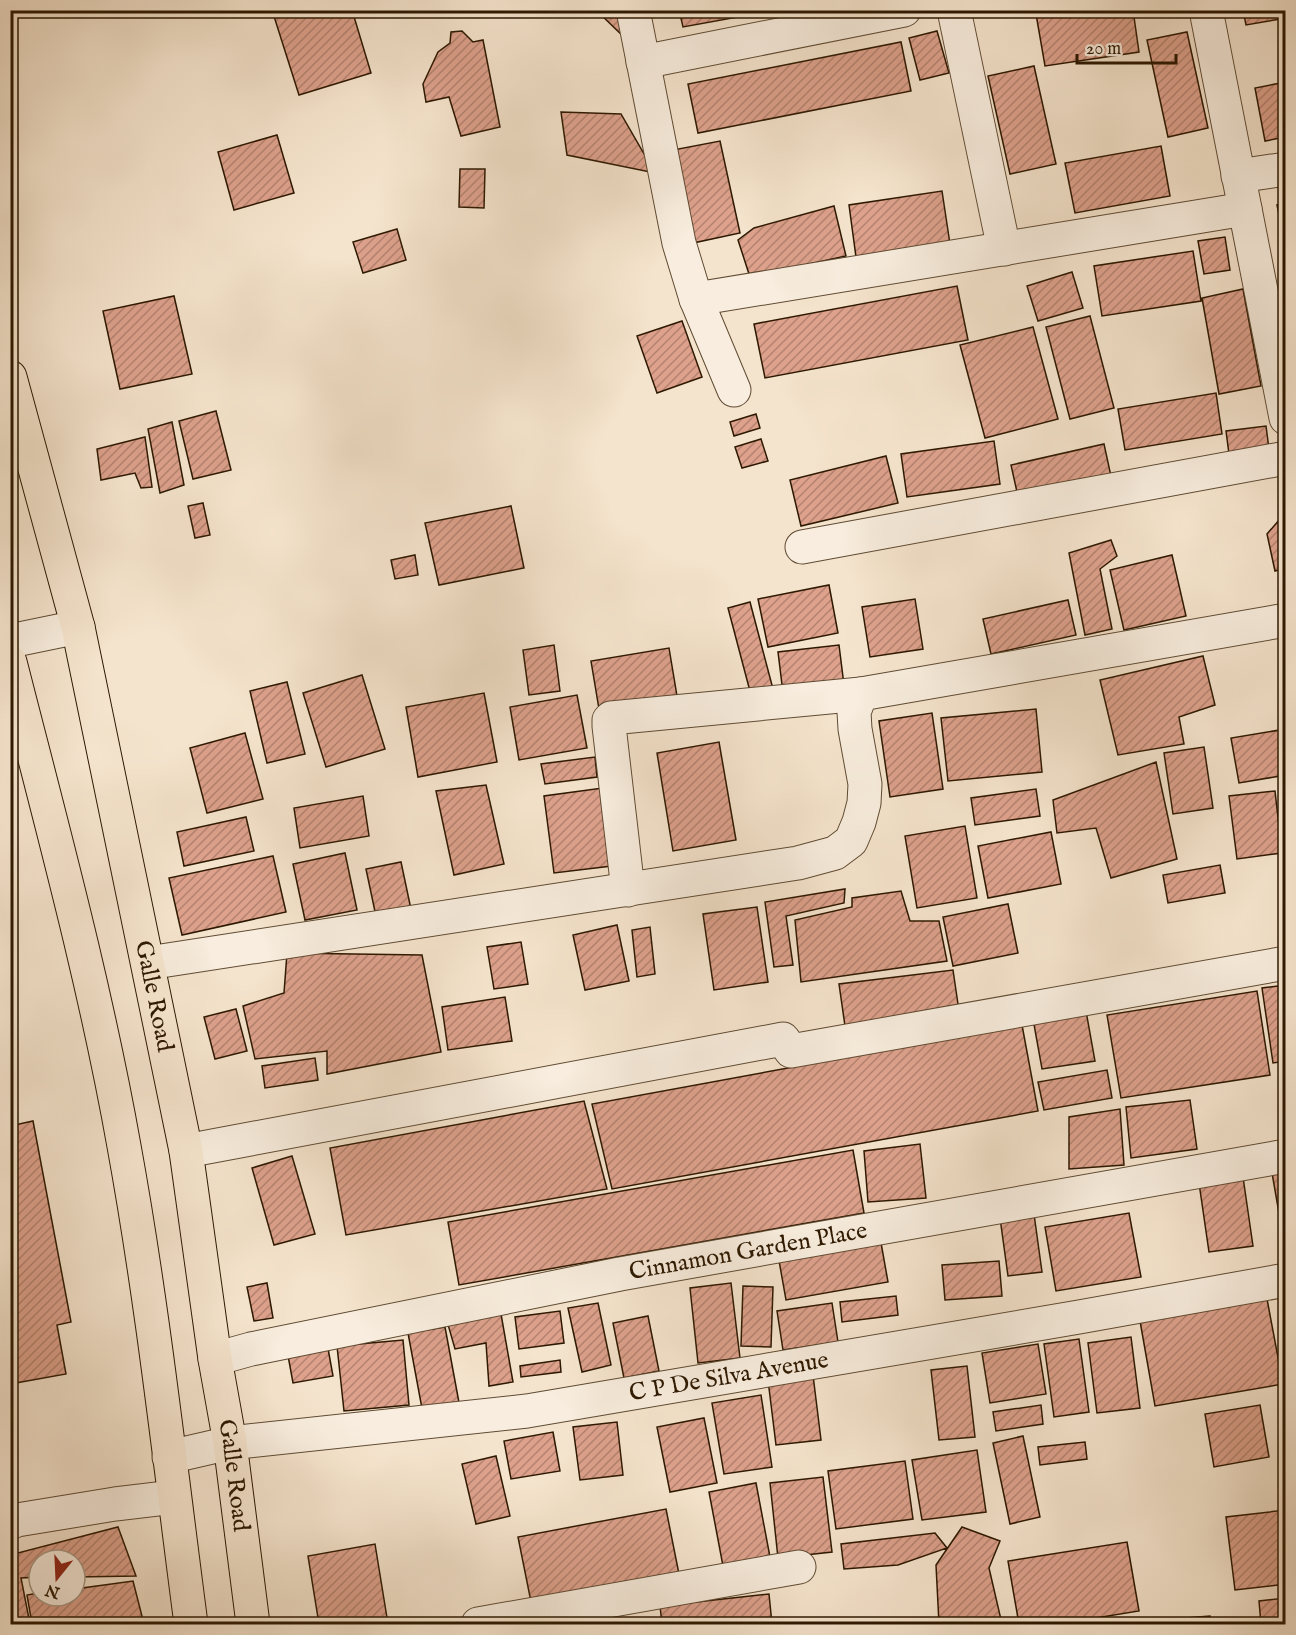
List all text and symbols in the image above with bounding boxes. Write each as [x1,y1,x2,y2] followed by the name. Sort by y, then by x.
[1077,27,1176,65] scale bar
[1086,38,1121,61] text: 20 m
[127,938,181,1055] street label: Galle Road
[627,1215,869,1288] street label: Cinnamon Garden Place
[627,1344,831,1409] street label: C P De Silva Avenue
[211,1417,257,1534] street label: Galle Road
[27,1548,87,1608] north arrow
[43,1579,64,1602] text: N

